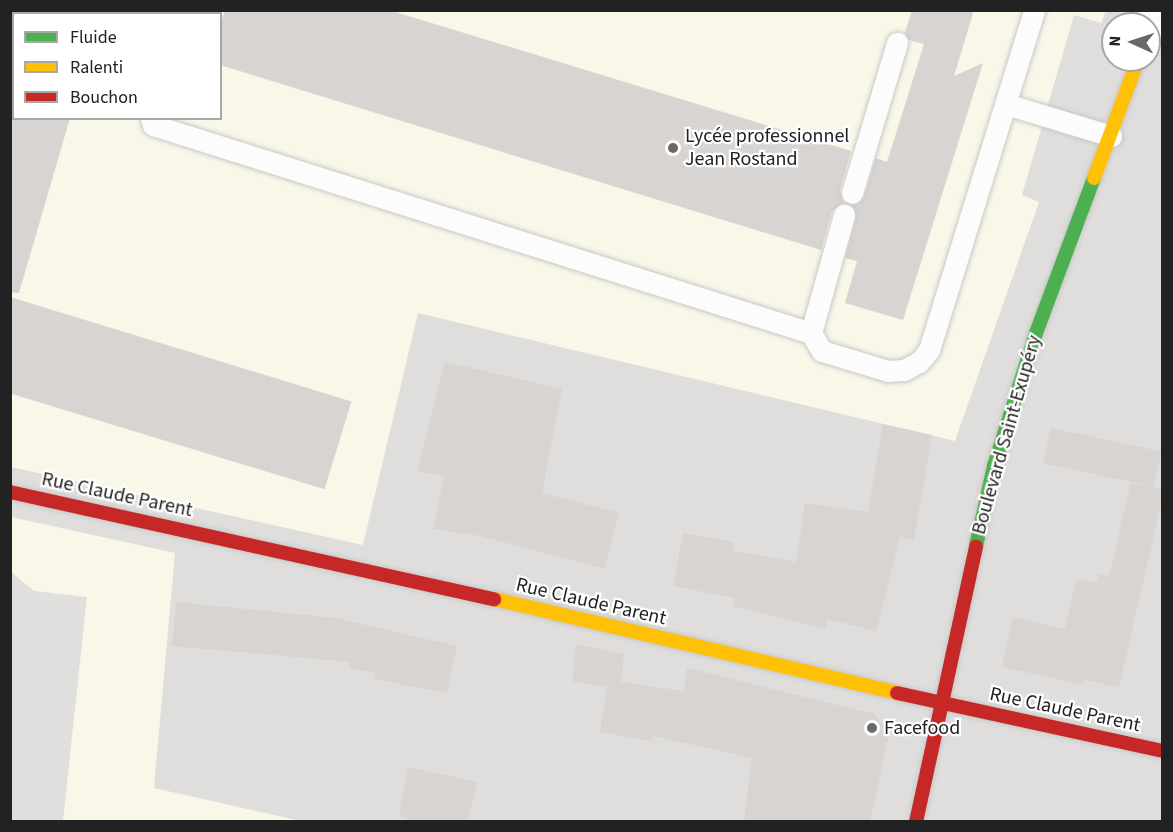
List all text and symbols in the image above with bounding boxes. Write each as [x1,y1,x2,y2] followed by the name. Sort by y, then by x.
[12,12,222,120] legend
[1101,12,1161,72] north arrow
[70,25,117,50] text: Fluide
[1104,35,1126,47] text: N
[70,55,123,80] text: Ralenti
[70,85,138,110] text: Bouchon
[685,124,849,171] place label: Lycée professionnel Jean Rostand
[666,141,680,155] marker: Lycée professionnel Jean Rostand
[967,333,1047,537] street label: Boulevard Saint-Exupéry
[39,467,195,523] street label: Rue Claude Parent
[513,573,669,631] street label: Rue Claude Parent
[987,682,1143,738] street label: Rue Claude Parent
[884,716,960,740] place label: Facefood
[865,721,879,735] marker: Facefood

